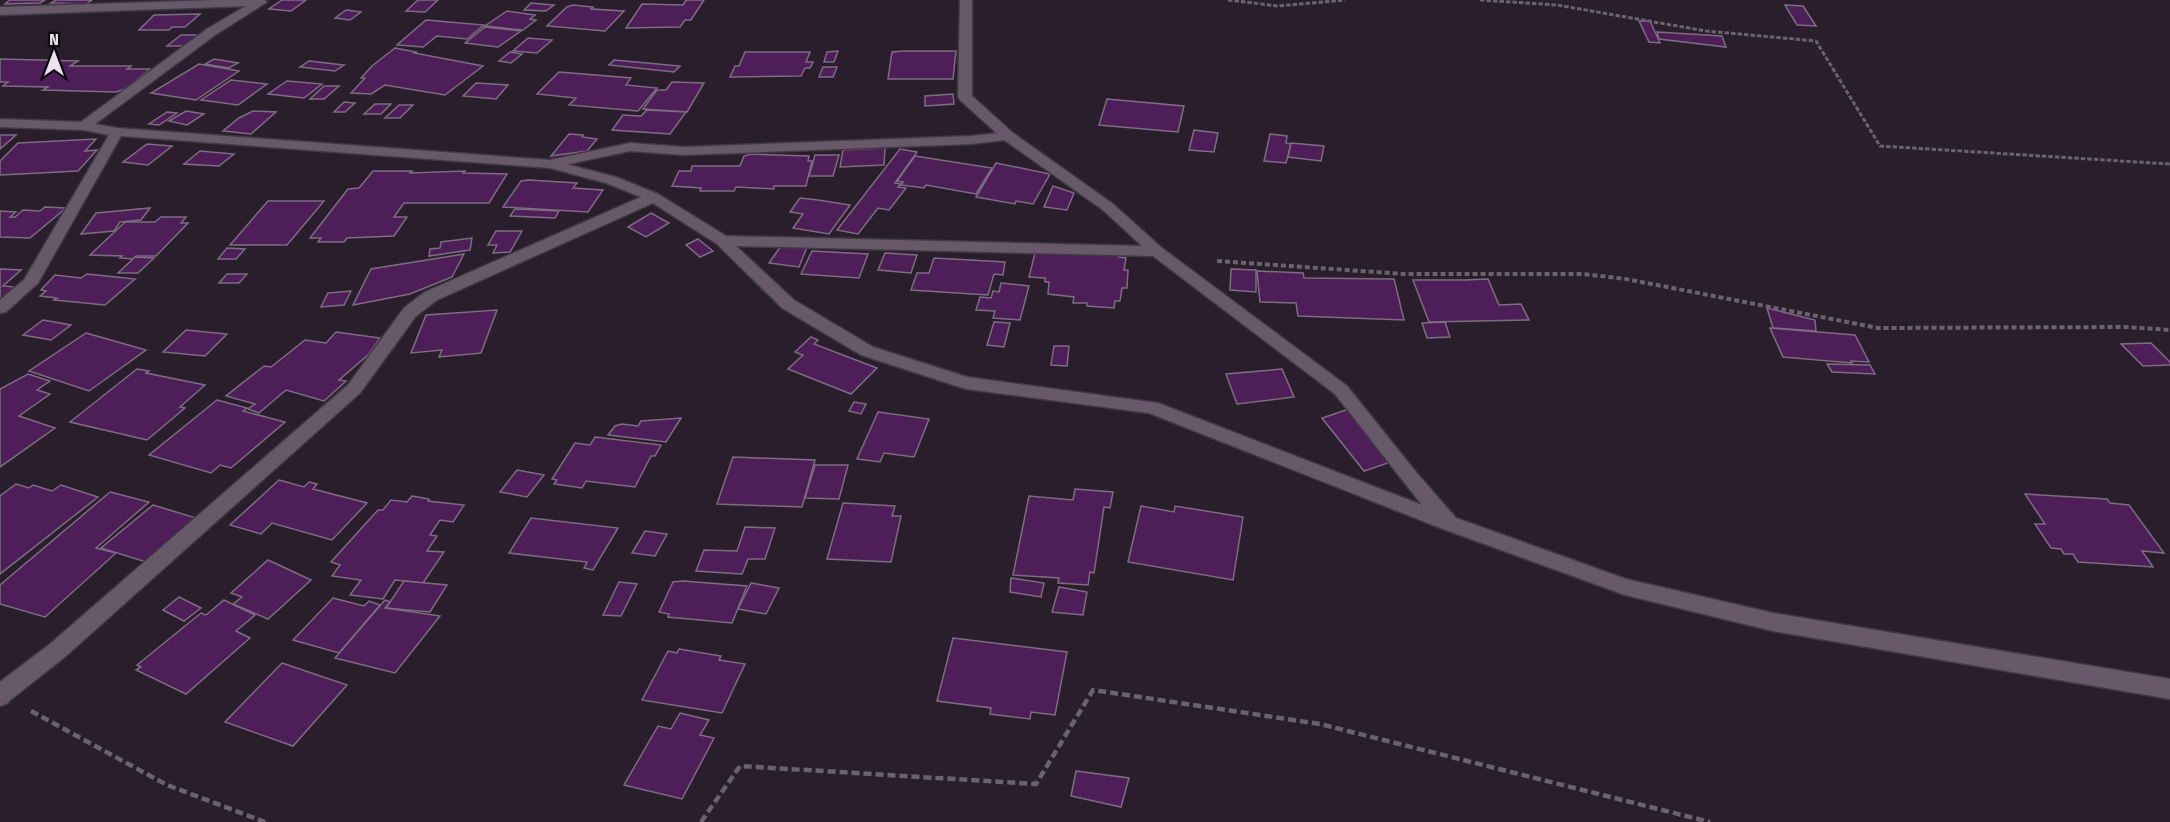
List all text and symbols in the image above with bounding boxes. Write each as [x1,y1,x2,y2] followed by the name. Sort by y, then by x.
[24,24,84,84] north arrow
[49,30,59,49] text: N

